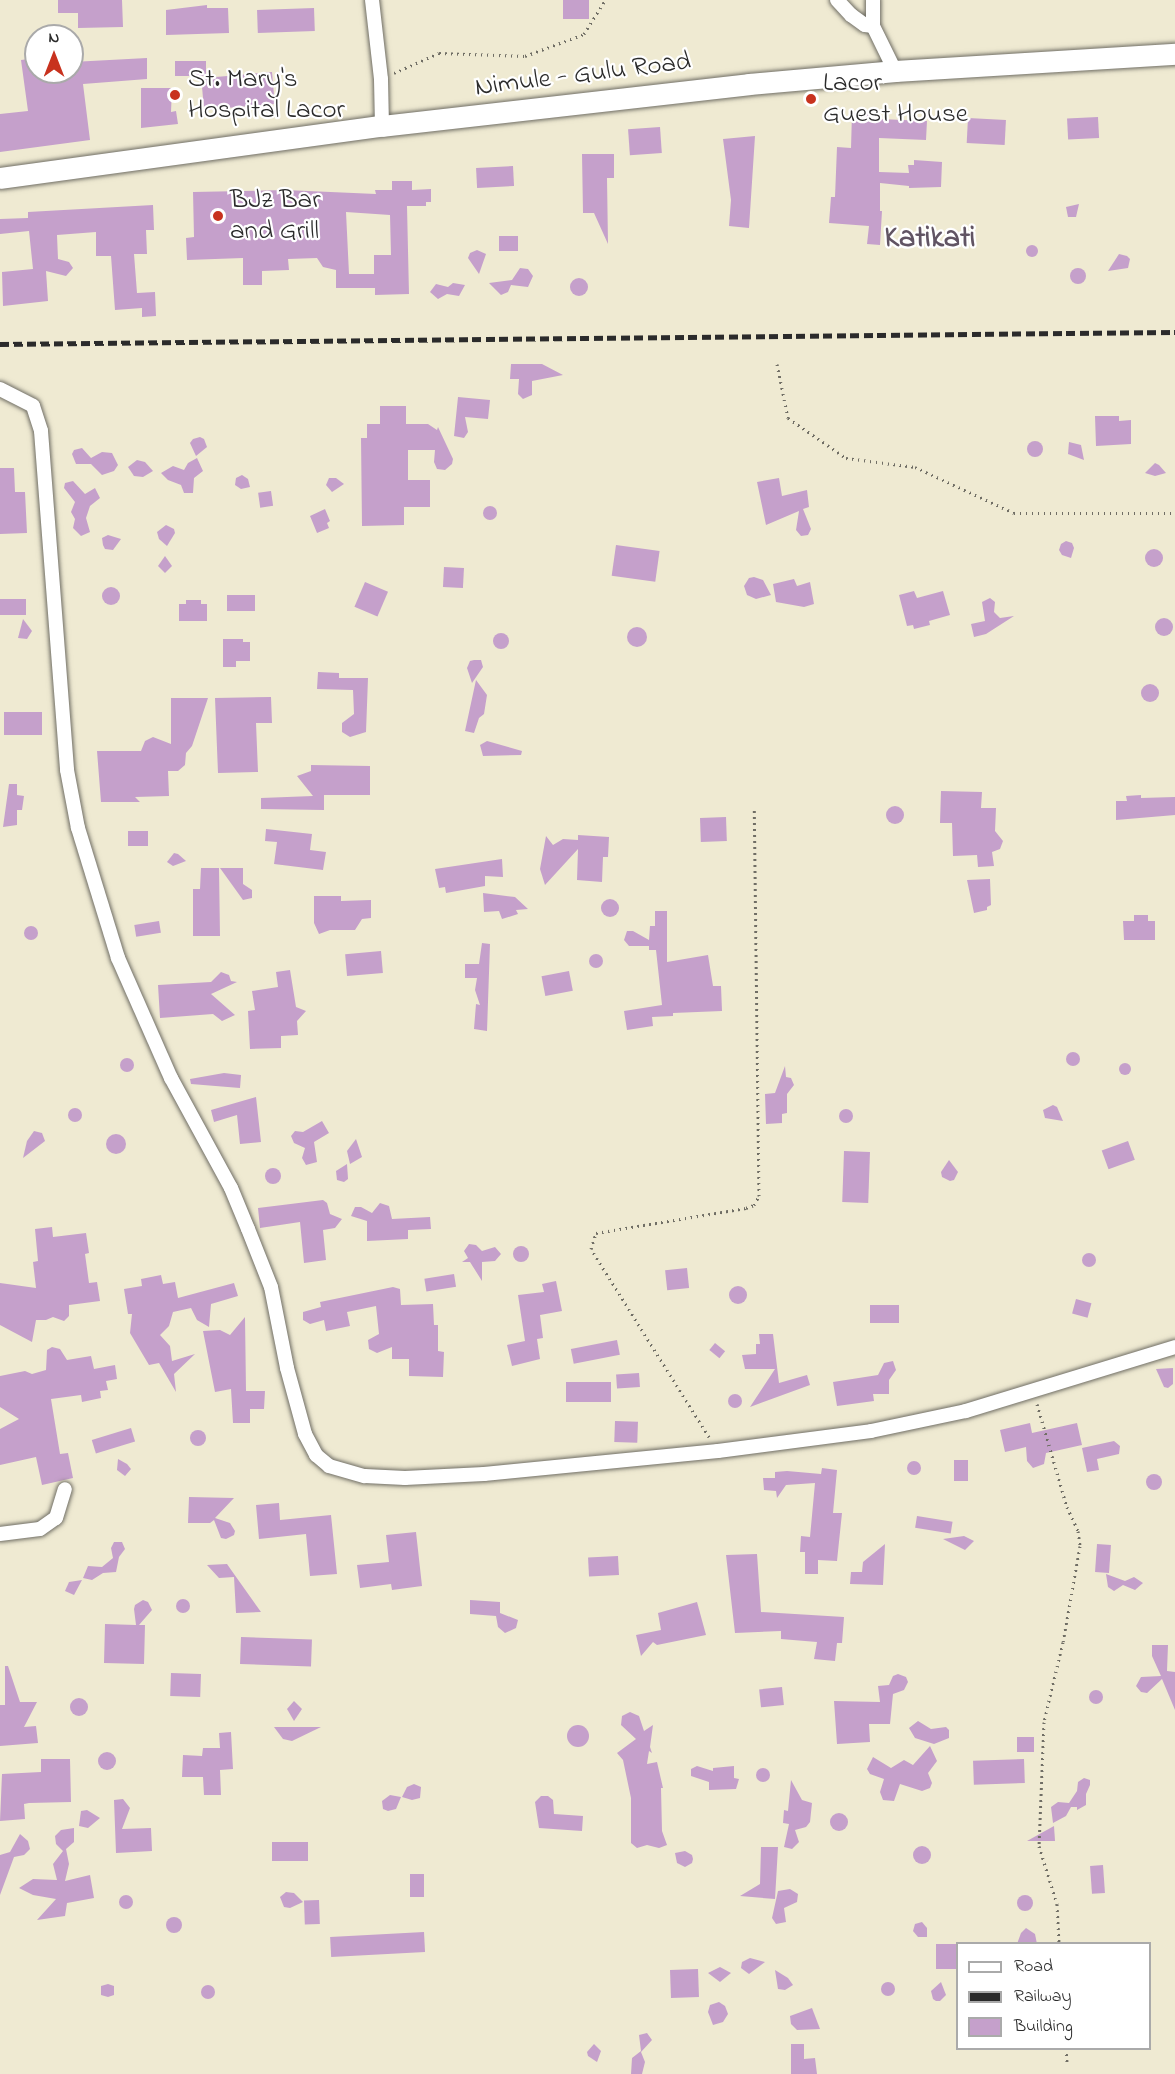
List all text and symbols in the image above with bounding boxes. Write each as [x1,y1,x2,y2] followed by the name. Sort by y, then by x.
[24,24,84,84] north arrow
[49,26,59,50] text: N
[473,46,693,104] street label: Nimule - Gulu Road
[188,63,345,126] place label: St. Mary's Hospital Lacor
[823,67,968,130] place label: Lacor Guest House
[166,86,184,104] marker: St. Mary's Hospital Lacor
[804,92,818,106] marker: Lacor Guest House
[230,184,321,247] place label: BJz Bar and Grill
[211,209,225,223] marker: BJz Bar and Grill
[884,221,976,257] district label: Katikati
[956,1942,1151,2050] legend
[1014,1954,1053,1980] text: Road
[1014,1984,1071,2010] text: Railway
[1014,2014,1073,2040] text: Building

